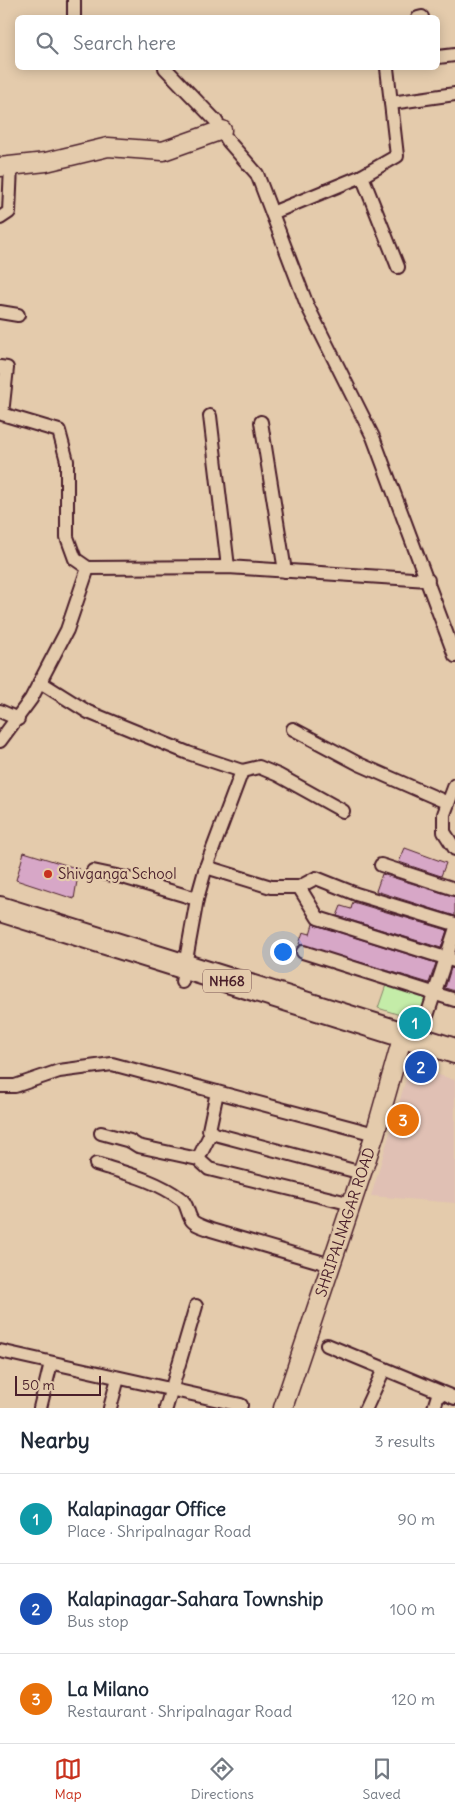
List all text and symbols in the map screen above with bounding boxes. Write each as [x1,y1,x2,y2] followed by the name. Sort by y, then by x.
[15,15,440,70] search box
[33,29,61,57] icon: search
[73,31,176,55] text: Search here
[58,864,177,883] place label: Shivganga School
[42,868,54,880] marker: Shivganga School
[270,939,296,965] your location
[203,969,251,992] road number: NH68
[399,1004,431,1042] pin: 1
[405,1048,437,1086] pin: 2
[387,1101,419,1139] pin: 3
[311,1145,379,1299] street label: SHRIPALNAGAR ROAD
[15,1373,101,1396] scale bar
[22,1376,55,1394] text: 50 m
[20,1427,90,1454] text: Nearby
[375,1431,435,1451] text: 3 results
[67,1497,226,1521] text: Kalapinagar Office
[33,1509,39,1529] text: 1
[397,1509,435,1529] text: 90 m
[67,1521,251,1541] text: Place · Shripalnagar Road
[67,1587,323,1611] text: Kalapinagar-Sahara Township
[32,1599,40,1619] text: 2
[390,1599,435,1619] text: 100 m
[67,1611,129,1631] text: Bus stop
[67,1677,149,1701] text: La Milano
[31,1689,41,1709] text: 3
[392,1689,435,1709] text: 120 m
[67,1701,292,1721] text: Restaurant · Shripalnagar Road
[54,1755,82,1803] tab: Map
[191,1755,254,1803] tab: Directions
[362,1755,401,1803] tab: Saved

